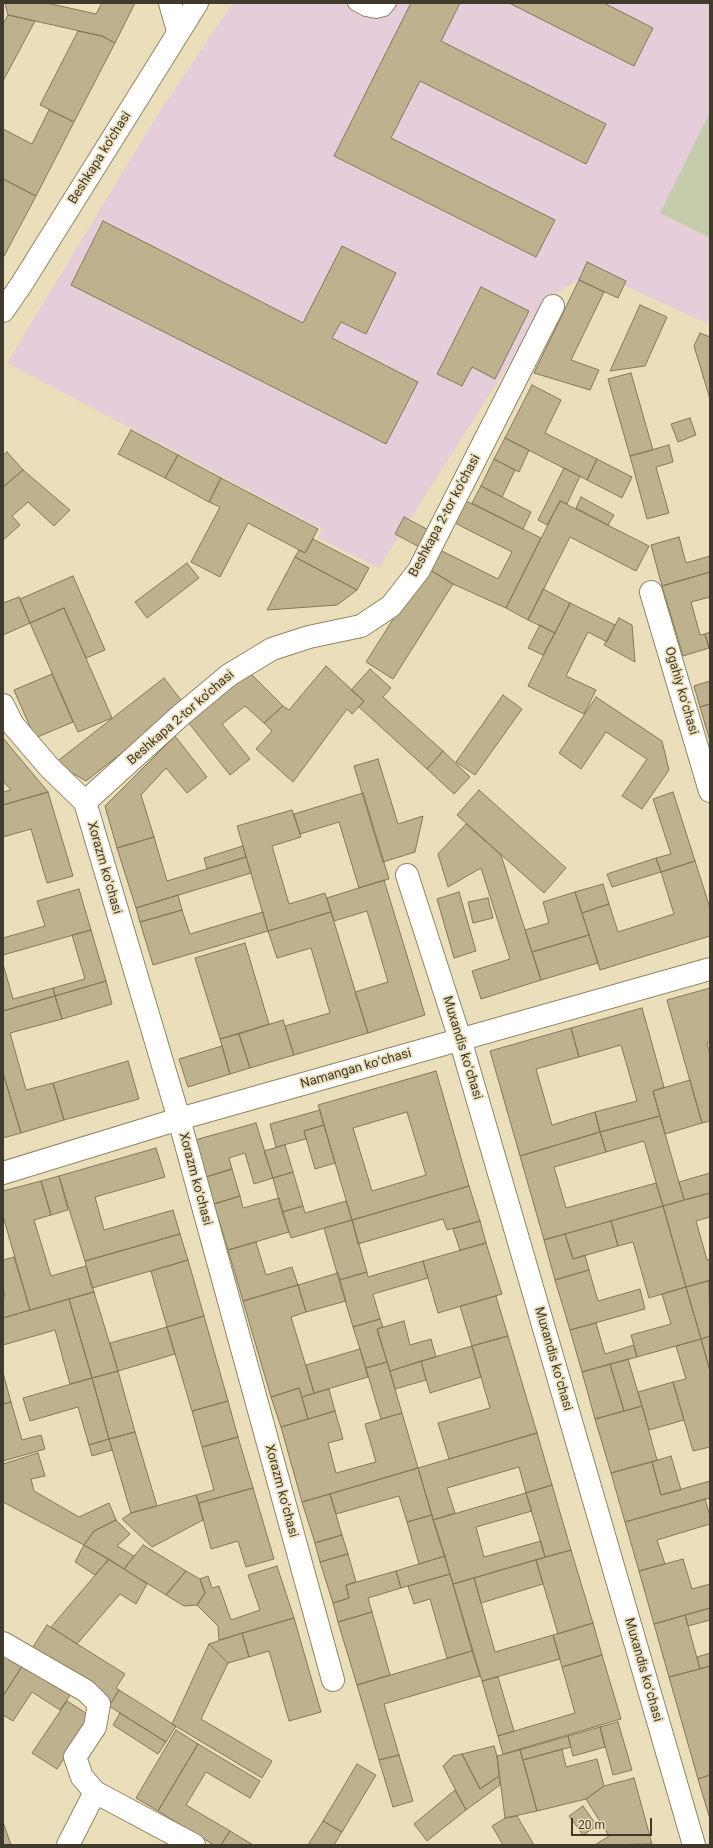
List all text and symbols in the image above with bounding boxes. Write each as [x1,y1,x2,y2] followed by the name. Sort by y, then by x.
[65,109,135,207] street label: Beshkapa ko'chasi
[406,452,484,580] street label: Beshkapa 2-tor koʼchasi
[661,645,701,737] street label: Ogahiy koʻchasi
[124,667,238,769] street label: Beshkapa 2-tor koʼchasi
[83,820,125,916] street label: Xorazm koʻchasi
[439,994,485,1102] street label: Muxandis koʻchasi
[299,1046,413,1092] street label: Namangan koʻchasi
[175,1131,215,1227] street label: Xorazm koʻchasi
[531,1305,575,1413] street label: Muxandis koʻchasi
[261,1443,301,1539] street label: Xorazm koʻchasi
[621,1616,665,1724] street label: Muxandis koʻchasi
[573,1810,654,1836] scale bar
[578,1818,605,1832] text: 20 m

